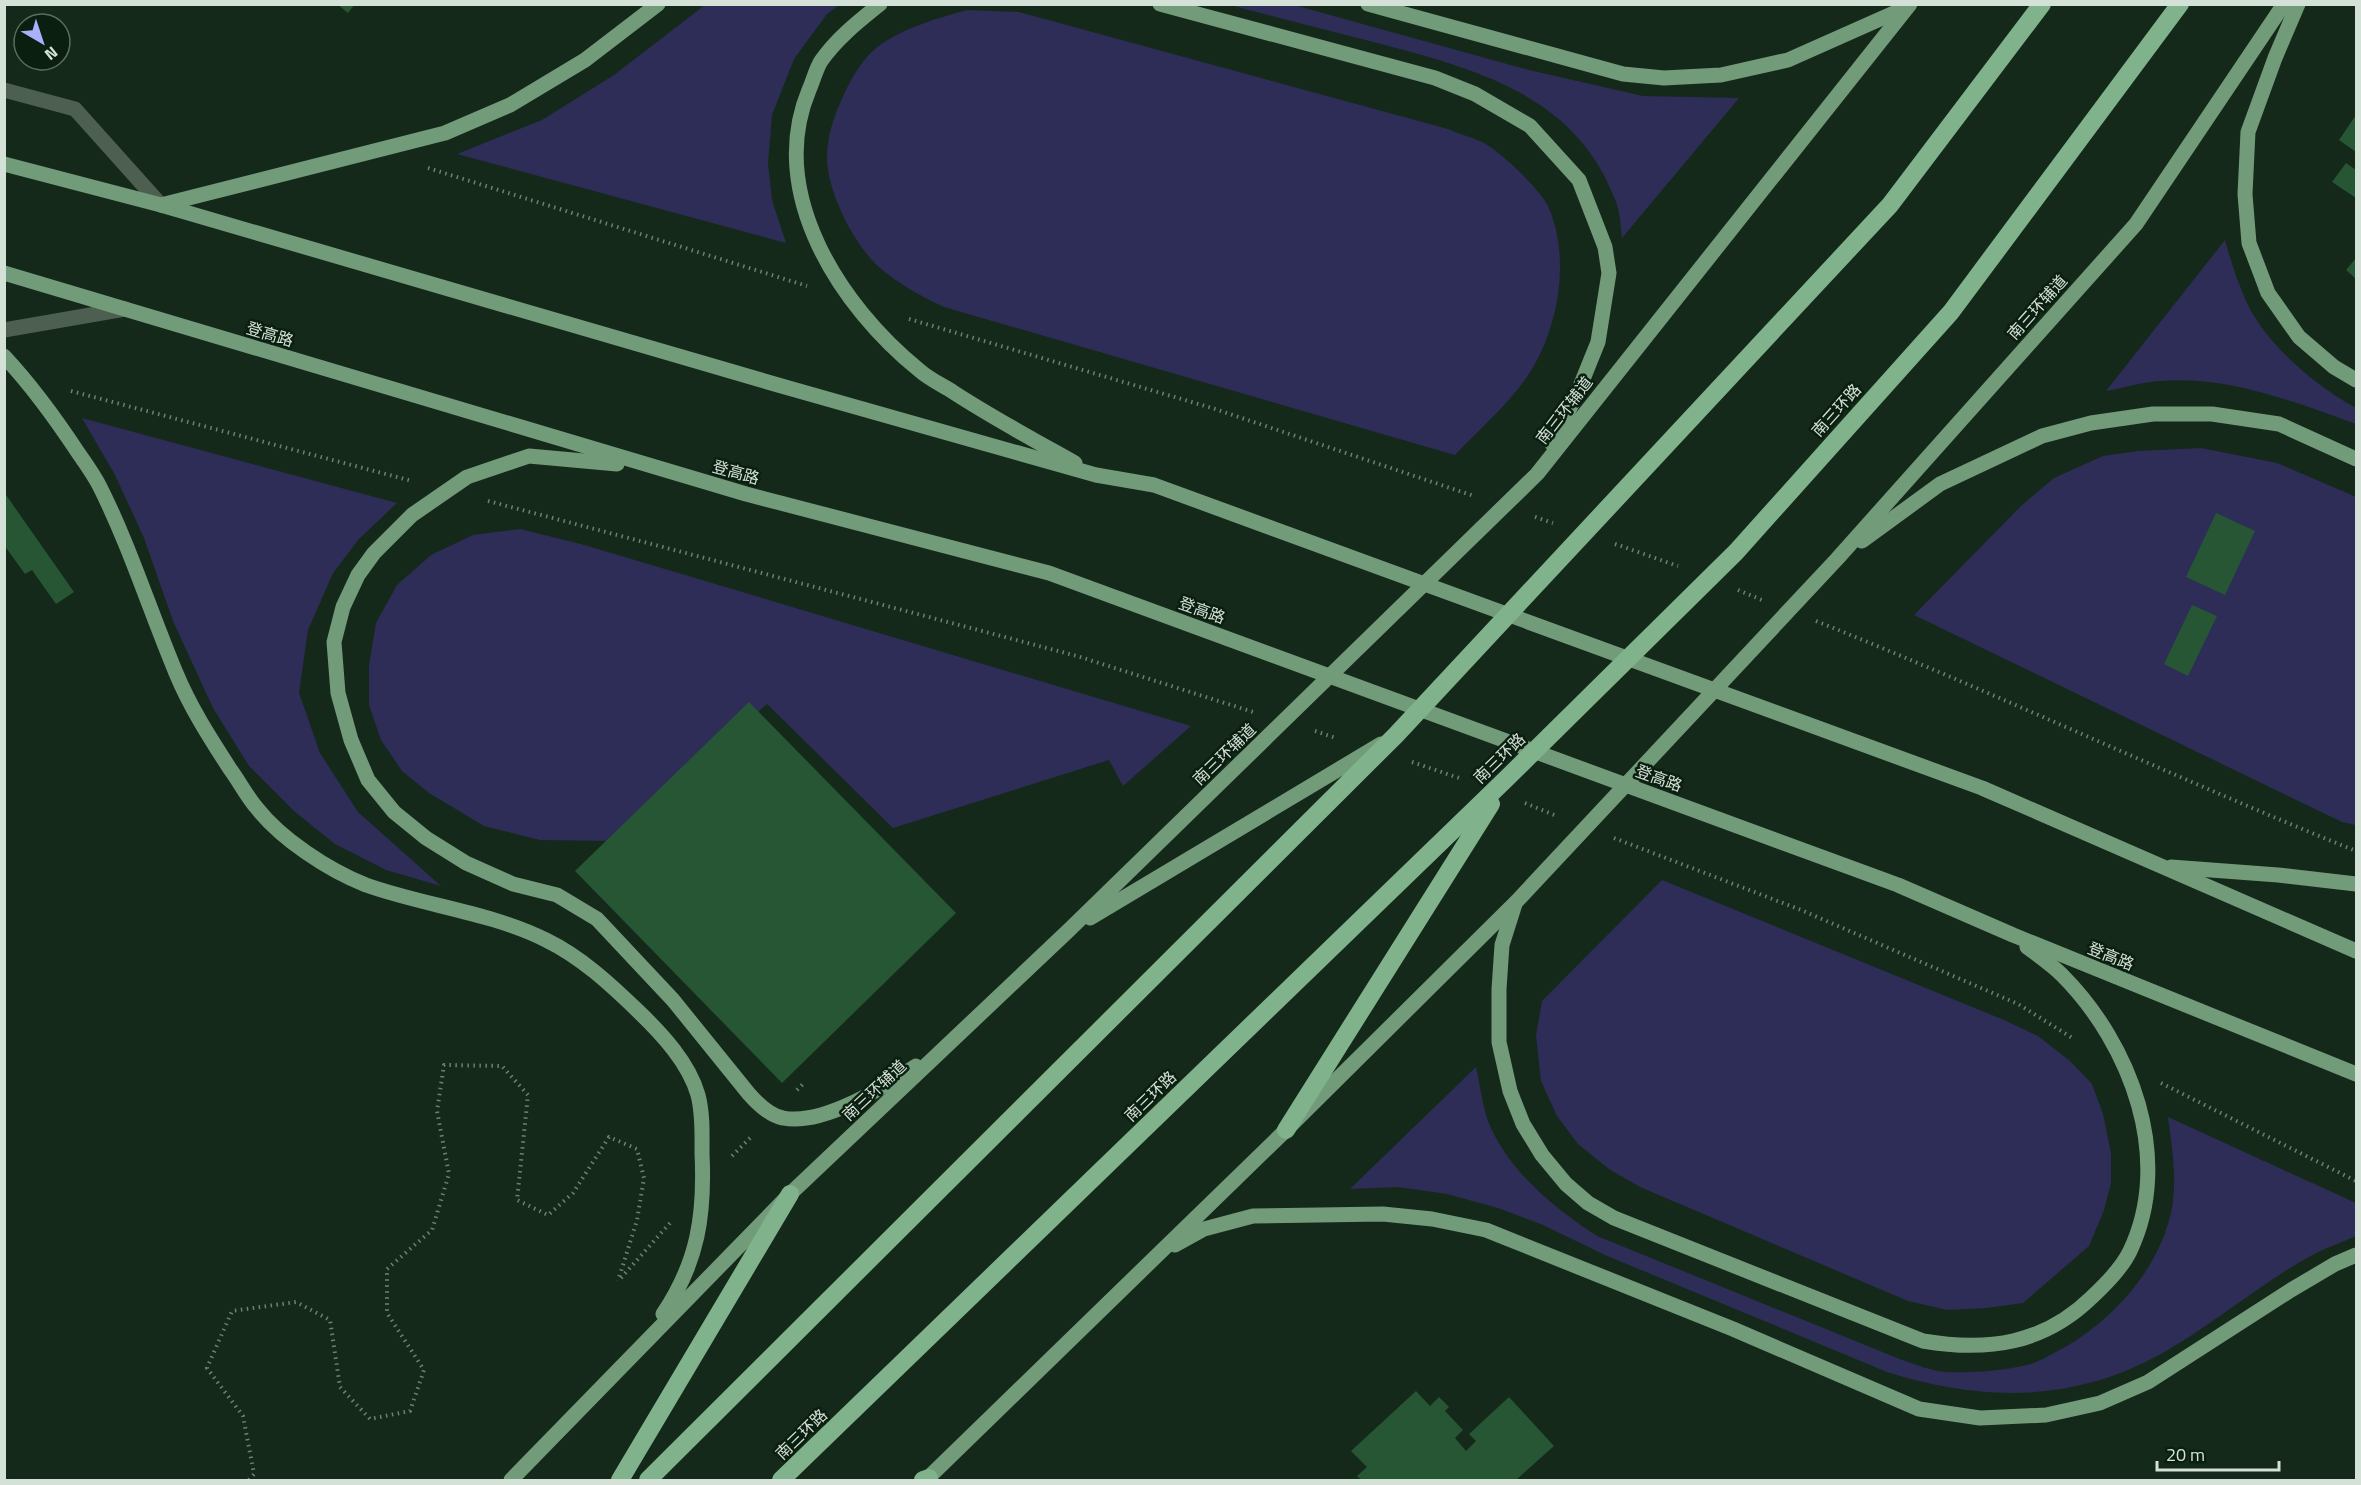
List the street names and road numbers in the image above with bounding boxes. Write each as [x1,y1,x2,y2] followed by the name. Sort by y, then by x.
[2001,269,2073,345] street label: 南三环辅道
[244,316,296,352] street label: 登高路
[1530,371,1598,449] street label: 南三环辅道
[1806,378,1866,442] street label: 南三环路
[710,454,762,490] street label: 登高路
[1175,591,1229,629] street label: 登高路
[1187,718,1261,790] street label: 南三环辅道
[1468,727,1530,789] street label: 南三环路
[1632,759,1686,797] street label: 登高路
[2084,936,2138,976] street label: 登高路
[837,1054,911,1126] street label: 南三环辅道
[1119,1065,1181,1127] street label: 南三环路
[770,1403,832,1465] street label: 南三环路

